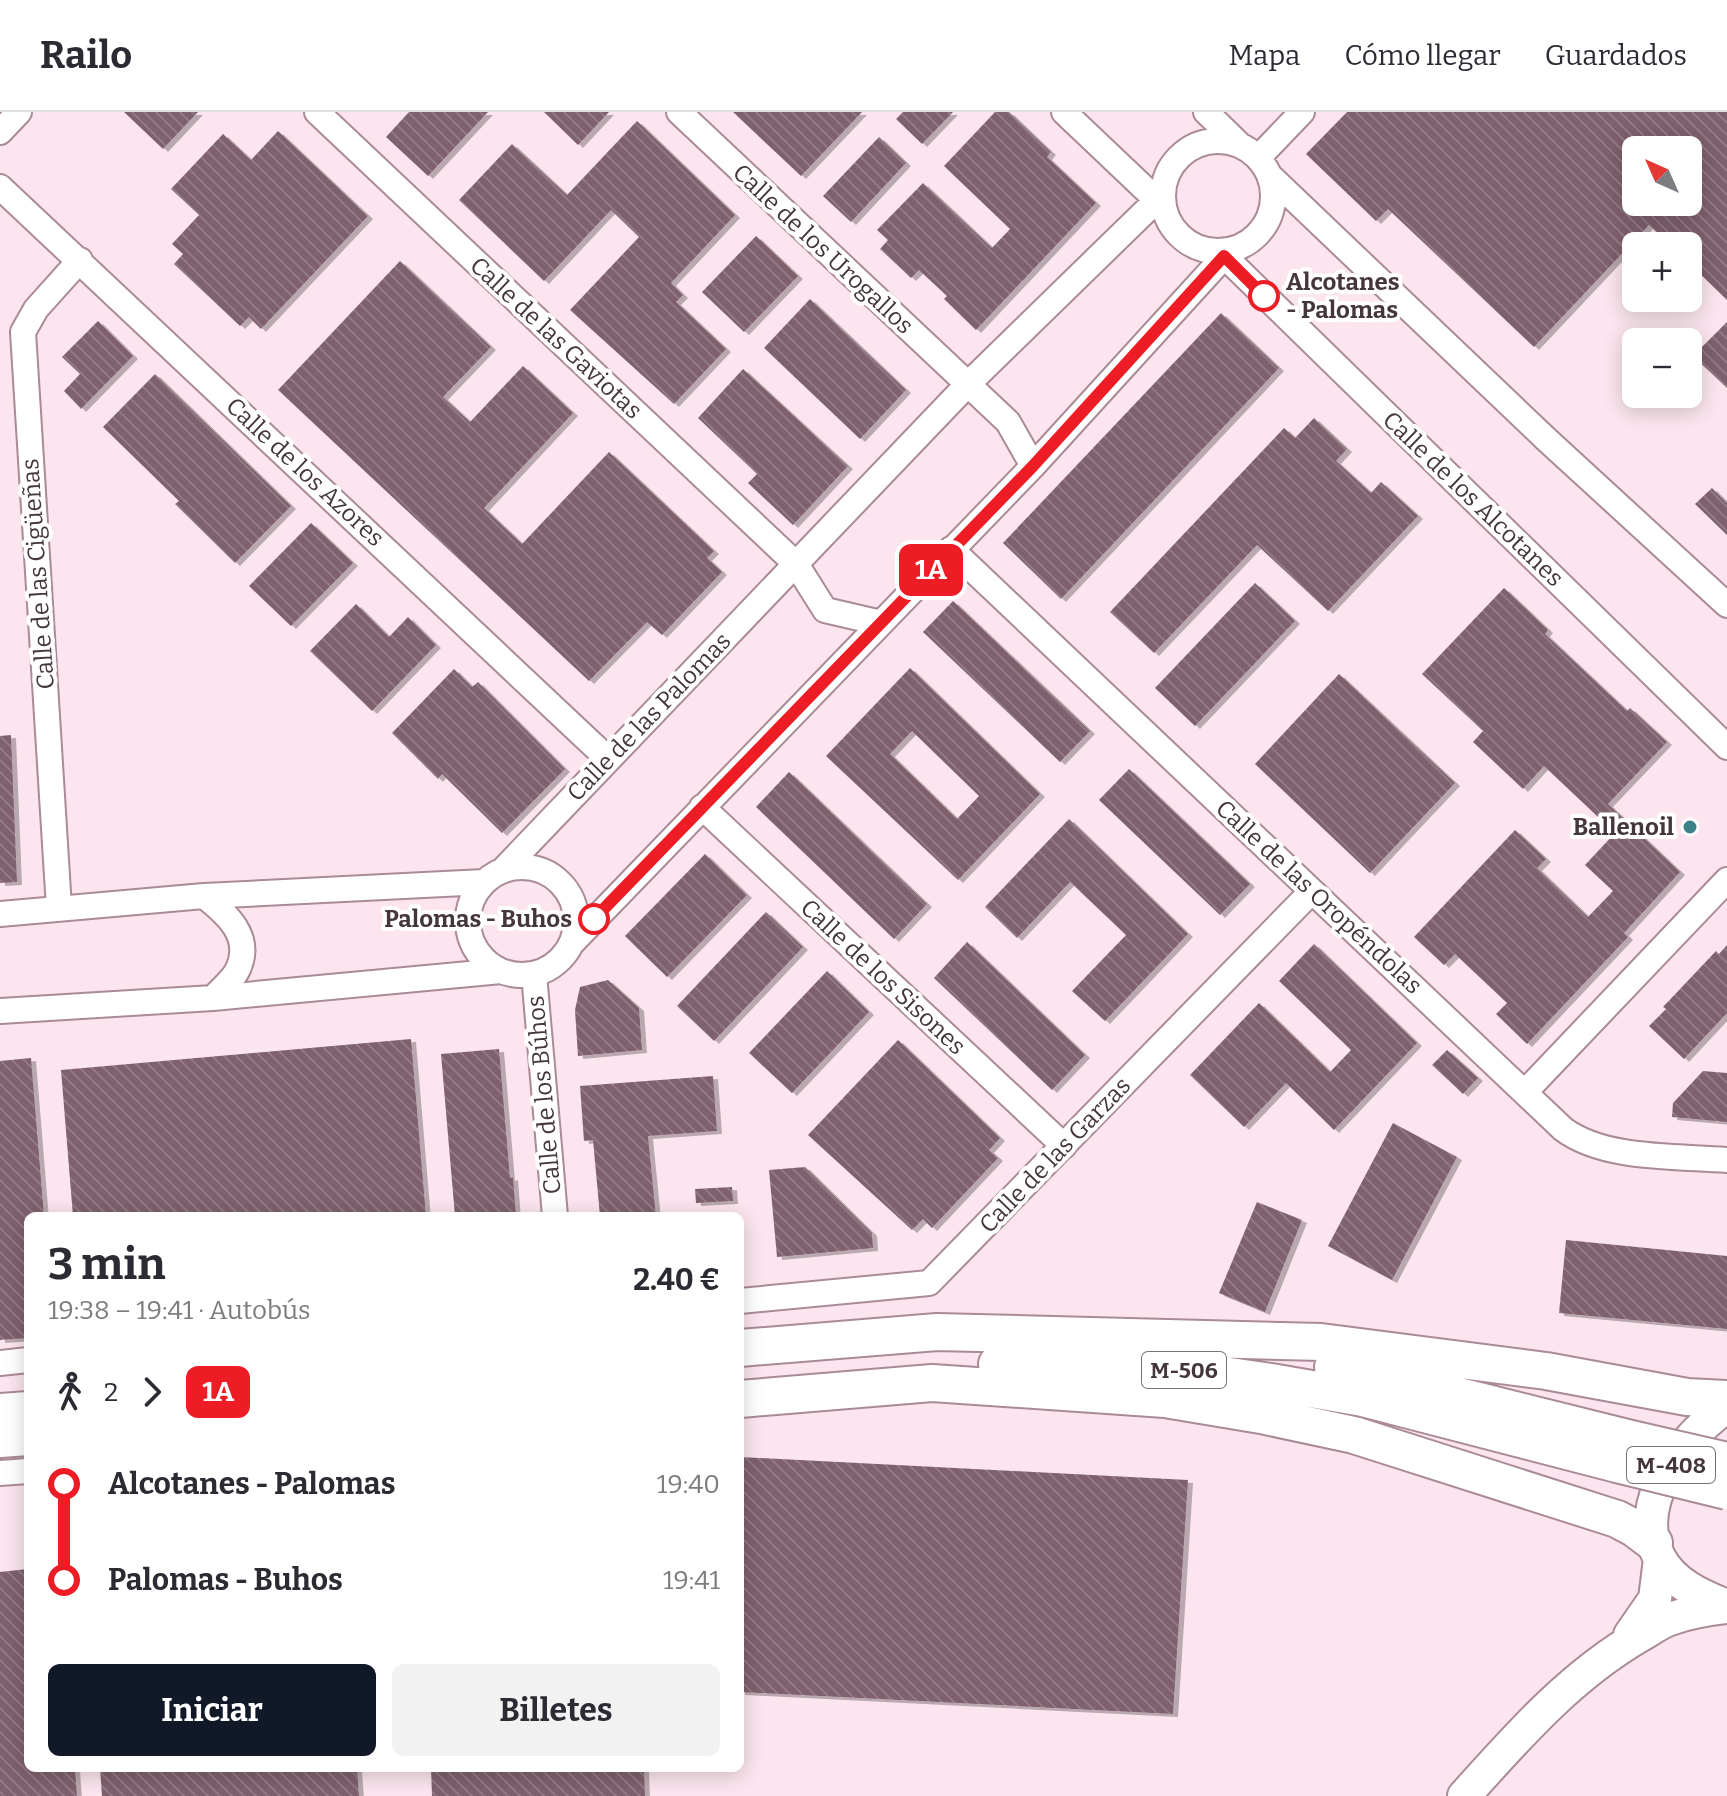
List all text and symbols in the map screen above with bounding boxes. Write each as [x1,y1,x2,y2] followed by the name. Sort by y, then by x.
[40,32,132,78] text: Railo
[1229,39,1300,72] text: Mapa
[1344,39,1501,72] text: Cómo llegar
[1545,39,1687,72] text: Guardados
[1622,136,1702,216] north arrow
[1622,136,1702,408] map controls
[727,158,919,340] street label: Calle de los Urogallos
[1622,232,1702,312] button: +
[464,251,648,425] street label: Calle de las Gaviotas
[1286,268,1400,324] place label: Alcotanes - Palomas
[1249,281,1279,311] marker: Alcotanes - Palomas
[1622,328,1702,408] button: −
[220,392,390,552] street label: Calle de los Azores
[1377,406,1569,592] street label: Calle de los Alcotanes
[16,458,60,690] street label: Calle de las Cigüeñas
[895,544,967,596] line badge: 1A
[915,553,947,586] text: 1A
[561,627,737,807] street label: Calle de las Palomas
[1210,794,1428,1000] street label: Calle de las Oropéndolas
[1573,813,1675,841] place label: Ballenoil
[1681,818,1699,836] marker: Ballenoil
[795,893,971,1061] street label: Calle de los Sisones
[579,904,609,934] marker: Palomas - Buhos
[384,905,572,933] place label: Palomas - Buhos
[521,995,567,1195] street label: Calle de los Búhos
[974,1071,1136,1239] street label: Calle de las Garzas
[48,1238,166,1291] text: 3 min
[633,1262,720,1298] text: 2.40 €
[48,1295,311,1326] text: 19:38 – 19:41 · Autobús
[1142,1352,1226,1388] road number: M-506
[48,1370,92,1414] icon: walk
[130,1370,174,1414] icon: forward
[202,1375,234,1408] text: 1A
[104,1377,118,1408] text: 2
[1627,1447,1715,1483] road number: M-408
[108,1466,395,1502] text: Alcotanes - Palomas
[657,1469,720,1500] text: 19:40
[108,1562,343,1598] text: Palomas - Buhos
[663,1565,720,1596] text: 19:41
[48,1664,376,1756] button: Iniciar
[392,1664,720,1756] button: Billetes

